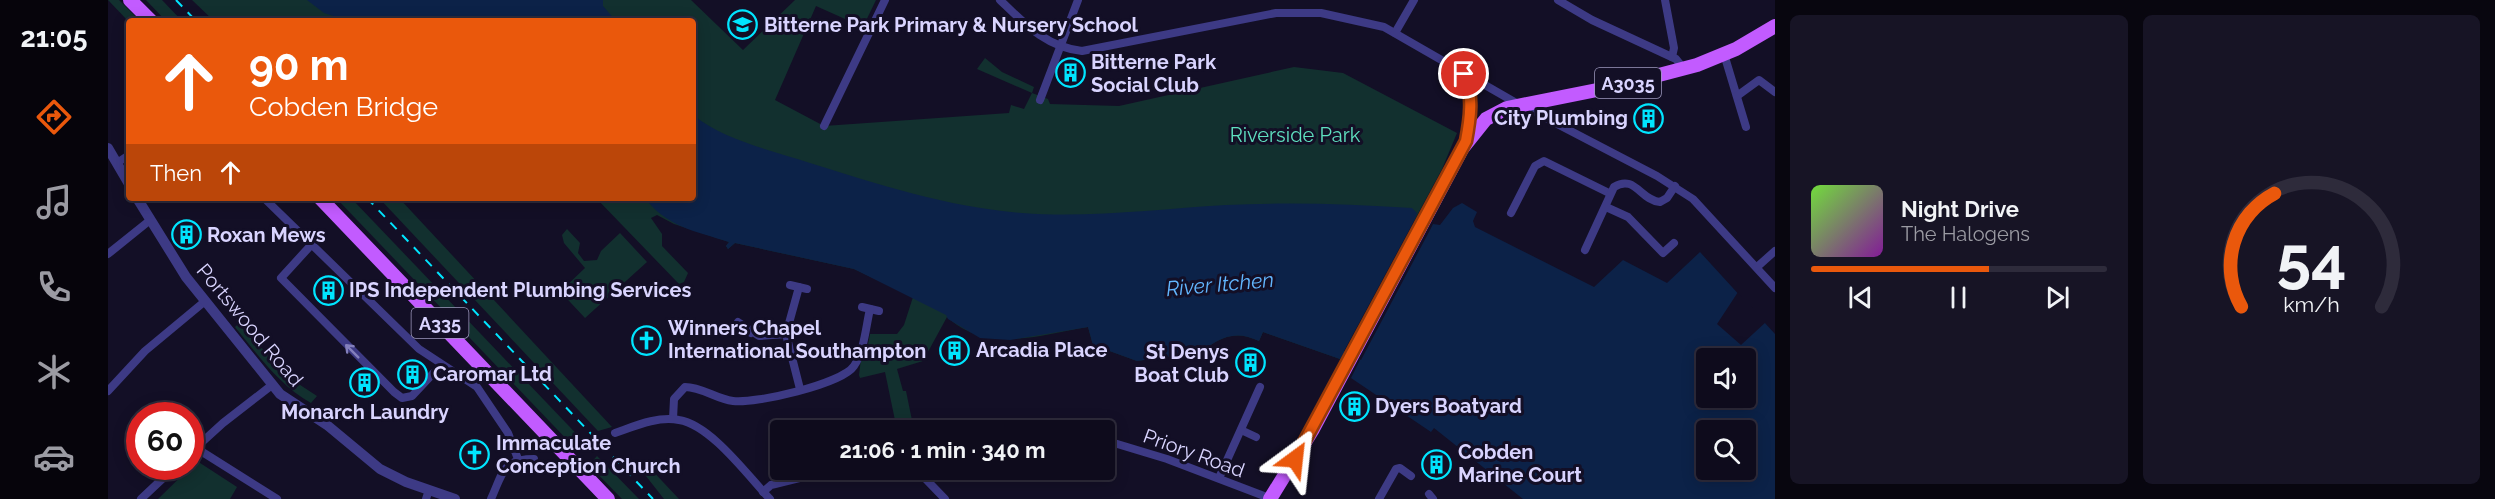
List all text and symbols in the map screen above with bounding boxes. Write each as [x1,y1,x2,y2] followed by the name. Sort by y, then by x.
[727,9,759,41] school or university icon: Bitterne Park Primary & Nursery School
[764,13,1139,37] place label: Bitterne Park Primary & Nursery School
[21,22,87,53] text: 21:05
[249,41,349,90] text: 90 m
[150,42,228,120] icon: ahead
[1438,48,1489,99] pin
[1091,50,1217,97] place label: Bitterne Park Social Club
[1054,57,1086,89] building icon: Bitterne Park Social Club
[1447,57,1480,90] icon: arrive
[1595,68,1661,98] road number: A3035
[249,91,438,122] text: Cobden Bridge
[33,96,75,138] icon: directions
[1633,102,1665,134] building icon: City Plumbing
[1494,106,1628,130] place label: City Plumbing
[1230,123,1361,147] park label: Riverside Park
[214,156,247,189] icon: ahead
[150,160,202,186] text: Then
[33,181,75,223] icon: music
[1901,196,2019,222] text: Night Drive
[170,219,202,251] building icon: Roxan Mews
[1901,222,2030,246] text: The Halogens
[2276,222,2346,296] text: 54
[207,223,326,247] place label: Roxan Mews
[192,259,308,391] street label: Portswood Road
[33,266,75,308] icon: phone
[1165,267,1275,301] water label: River Itchen
[312,274,344,306] building icon: IPS Independent Plumbing Services
[349,278,691,302] place label: IPS Independent Plumbing Services
[1844,281,1877,314] icon: previous
[1942,281,1975,314] icon: pause
[2041,281,2074,314] icon: next
[2283,292,2340,317] text: km/h
[412,308,468,338] road number: A335
[668,316,926,363] place label: Winners Chapel International Southampton
[631,324,663,356] church icon: Winners Chapel International Southampton
[939,334,971,366] building icon: Arcadia Place
[976,338,1108,362] place label: Arcadia Place
[1134,340,1229,387] place label: St Denys Boat Club
[345,343,360,358] one-way arrow
[1234,347,1266,379] building icon: St Denys Boat Club
[1696,348,1756,480] map controls
[1696,348,1756,408] button: sound
[33,351,75,393] icon: climate
[396,358,428,390] building icon: Caromar Ltd
[433,362,552,386] place label: Caromar Ltd
[349,366,381,398] building icon: Monarch Laundry
[1338,390,1370,422] building icon: Dyers Boatyard
[1375,394,1522,418] place label: Dyers Boatyard
[281,400,449,424] place label: Monarch Laundry
[126,402,204,480] speed limit sign: 60
[1696,420,1756,480] button: search
[1140,424,1248,482] street label: Priory Road
[1263,427,1327,491] position arrow
[496,431,680,478] place label: Immaculate Conception Church
[33,436,75,478] icon: car
[839,437,1046,463] text: 21:06 · 1 min · 340 m
[459,439,491,471] church icon: Immaculate Conception Church
[1458,440,1582,487] place label: Cobden Marine Court
[1421,448,1453,480] building icon: Cobden Marine Court

